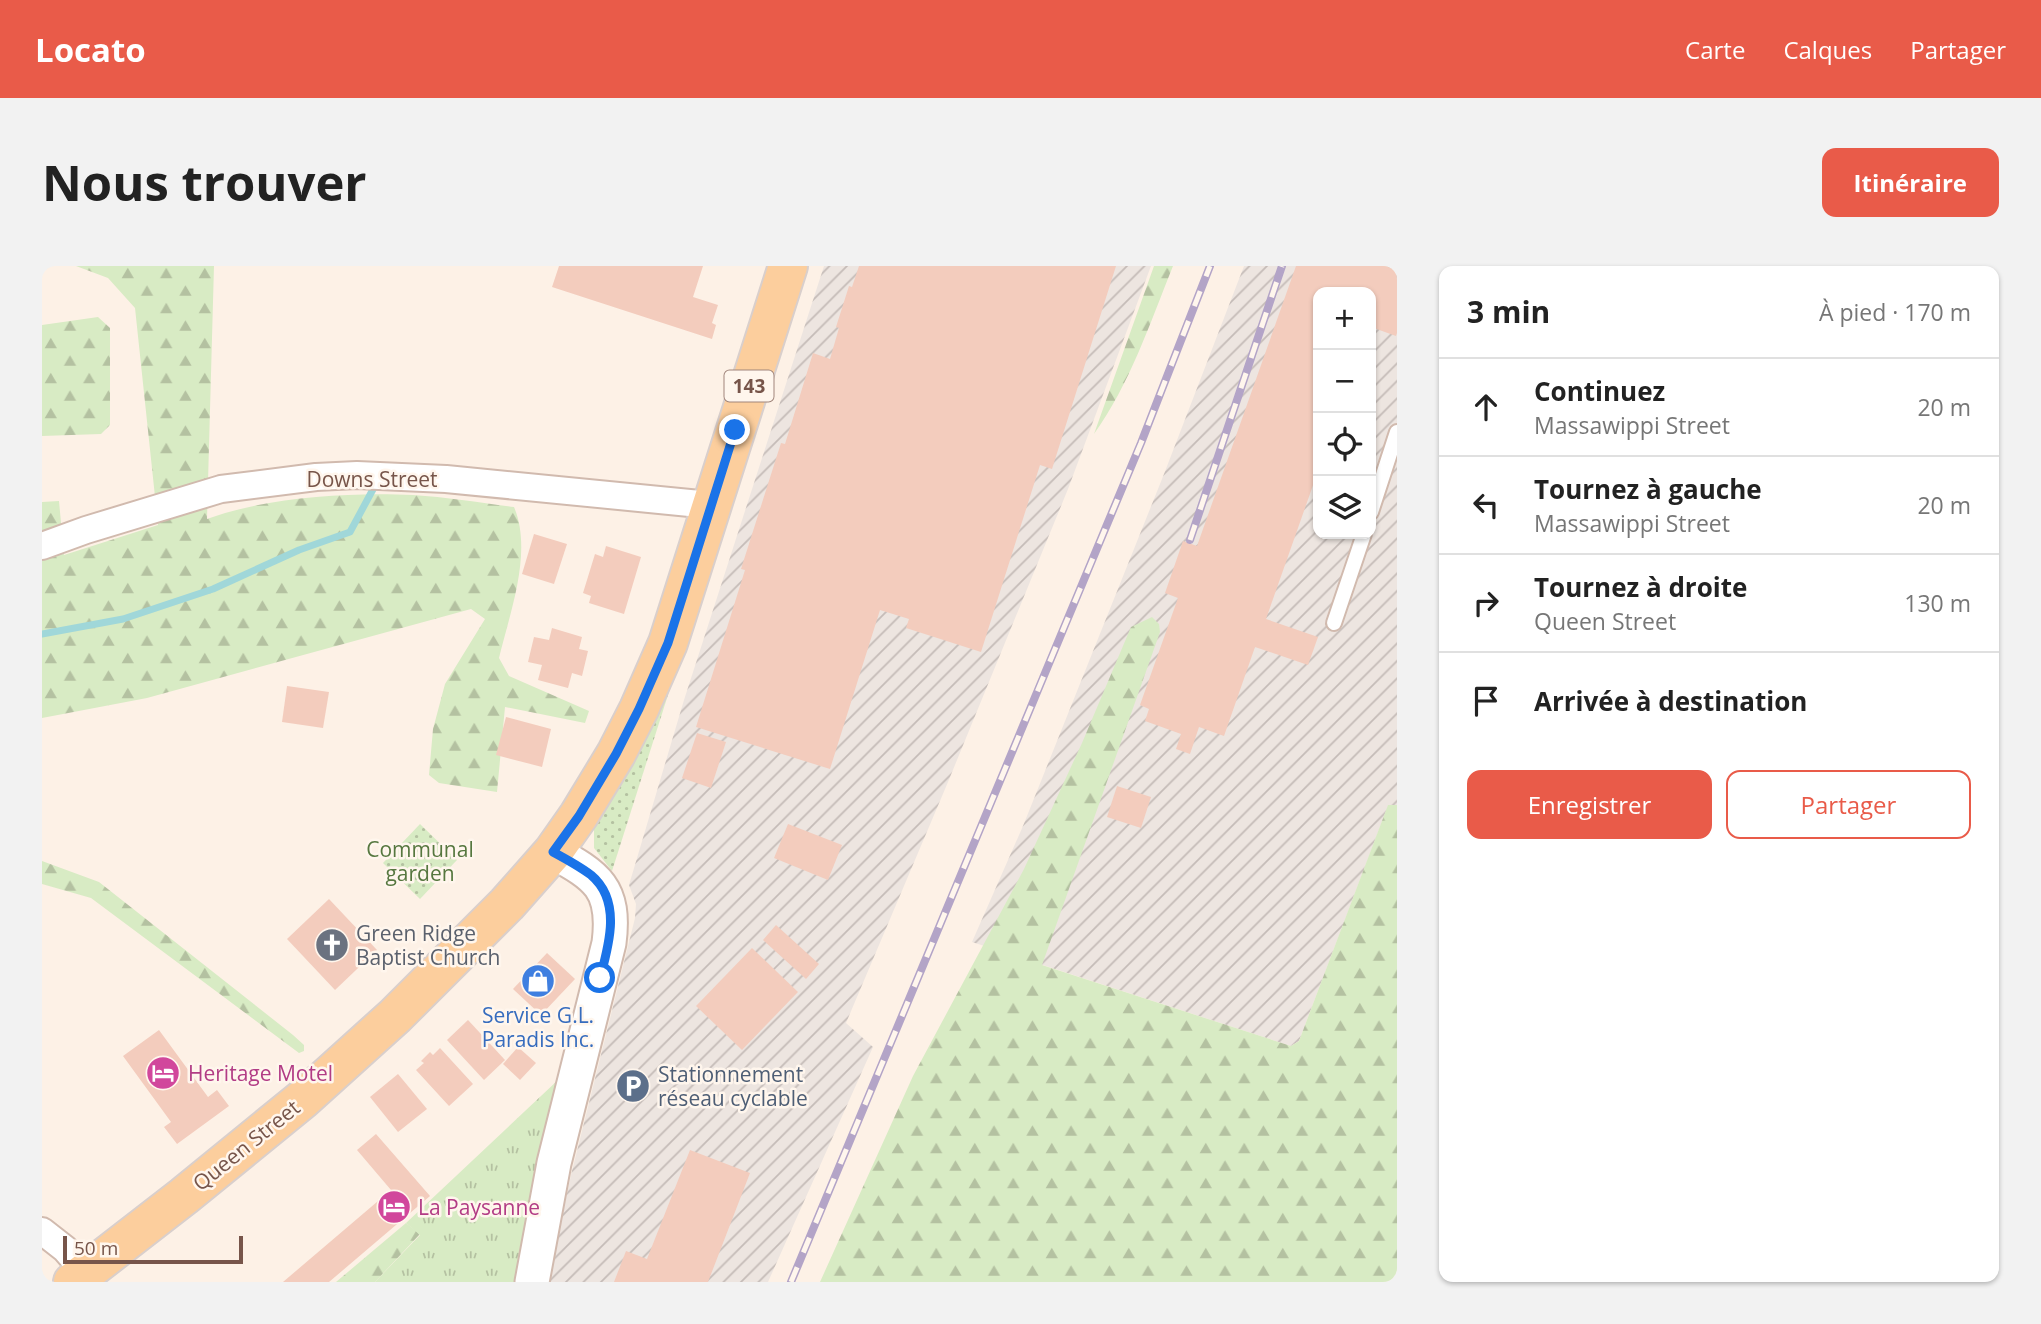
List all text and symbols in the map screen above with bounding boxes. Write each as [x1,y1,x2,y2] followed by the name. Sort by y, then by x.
[35,27,146,72] text: Locato
[1685,33,1745,66] text: Carte
[1783,33,1872,66] text: Calques
[1910,33,2006,66] text: Partager
[1822,148,1999,217] button: Itinéraire
[42,149,367,215] text: Nous trouver
[1313,287,1376,539] map controls
[1313,287,1376,350] button: +
[1467,291,1550,332] text: 3 min
[1819,296,1971,328] text: À pied · 170 m
[1313,350,1376,413] button: −
[724,370,774,402] road number: 143
[1534,373,1665,409] text: Continuez
[1467,388,1505,426] icon: ahead
[1917,391,1971,423] text: 20 m
[1534,409,1730,441] text: Massawippi Street
[1313,413,1376,476] button: locate
[719,414,750,445] route end
[306,465,438,493] street label: Downs Street
[1534,471,1762,507] text: Tournez à gauche
[1313,476,1376,539] button: layers
[1467,486,1505,524] icon: left
[1917,489,1971,521] text: 20 m
[1534,507,1730,539] text: Massawippi Street
[1534,569,1747,605] text: Tournez à droite
[1467,584,1505,622] icon: right
[1904,587,1971,619] text: 130 m
[1534,605,1676,637] text: Queen Street
[1467,682,1505,720] icon: arrive
[1534,683,1807,719] text: Arrivée à destination
[1467,770,1712,839] button: Enregistrer
[1726,770,1971,839] button: Partager
[366,835,474,887] park label: Communal garden
[356,919,500,971] place label: Green Ridge Baptist Church
[313,926,351,964] church icon: Green Ridge Baptist Church
[519,962,557,1000] shop icon: Service G.L. Paradis Inc.
[584,962,615,993] route start
[482,1001,594,1053] place label: Service G.L. Paradis Inc.
[144,1054,182,1092] hotel icon: Heritage Motel
[188,1059,333,1087] place label: Heritage Motel
[658,1060,808,1112] place label: Stationnement réseau cyclable
[614,1067,652,1105] parking icon: Stationnement réseau cyclable
[187,1093,305,1197] street label: Queen Street
[375,1188,413,1226] hotel icon: La Paysanne
[418,1193,540,1221] place label: La Paysanne
[63,1233,243,1265] scale bar
[74,1235,118,1261] text: 50 m

